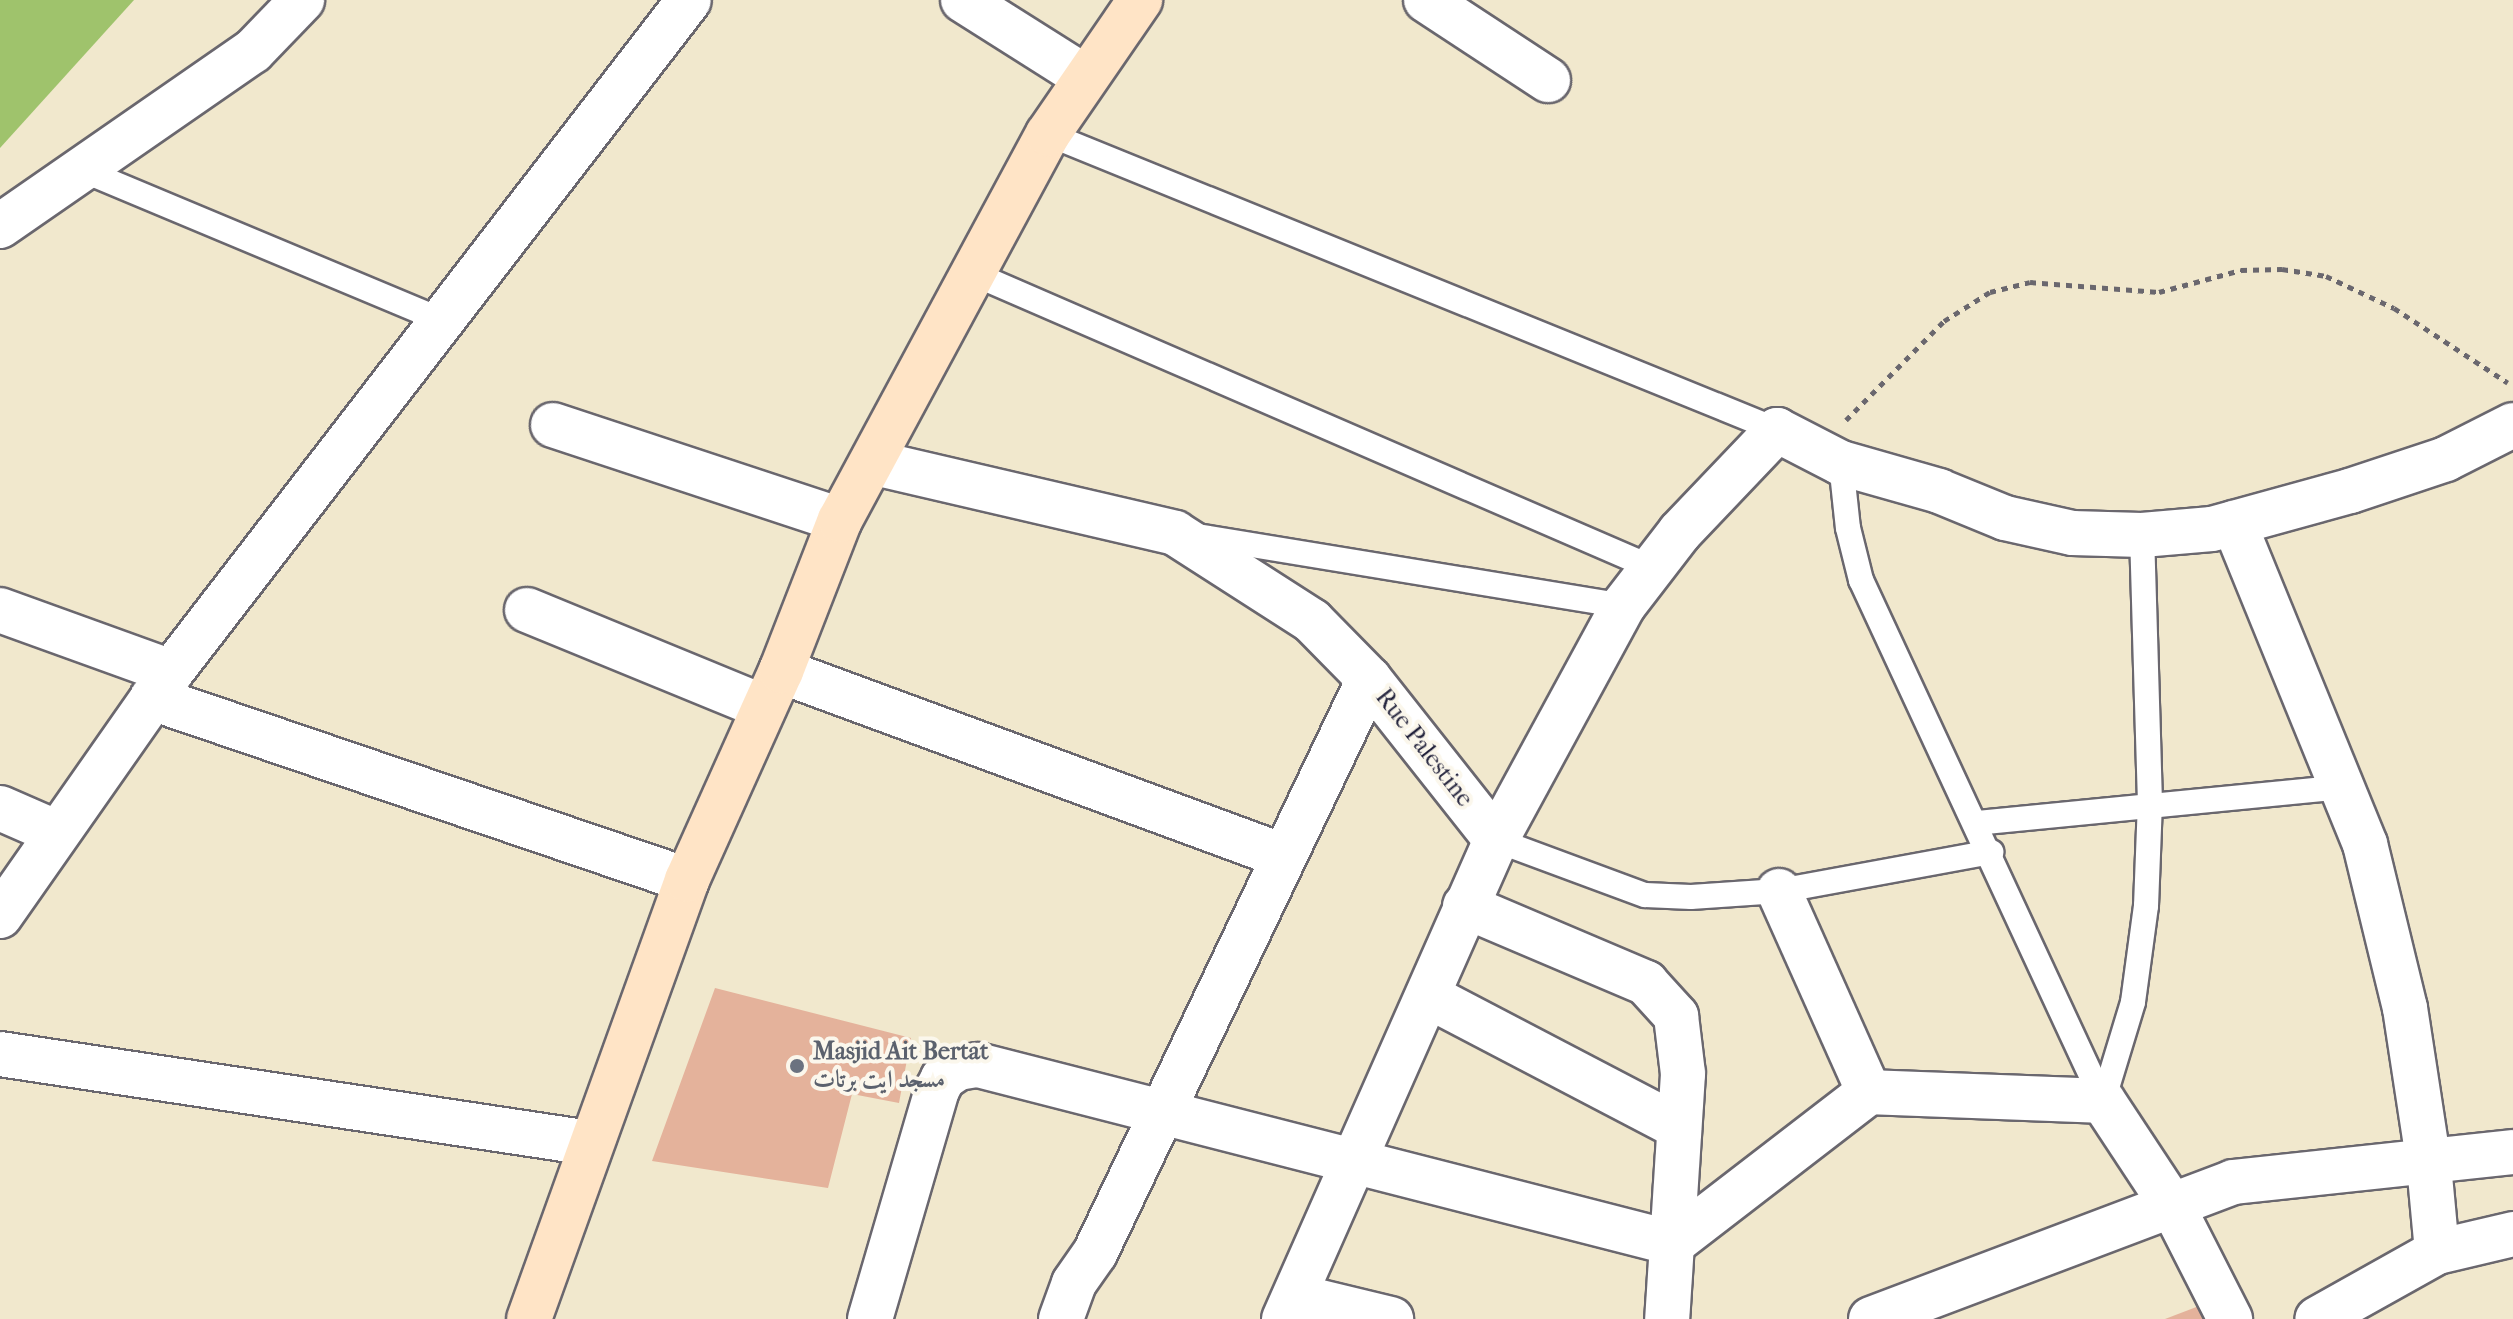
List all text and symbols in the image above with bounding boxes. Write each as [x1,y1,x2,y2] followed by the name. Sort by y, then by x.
[1369,683,1479,813] street label: Rue Palestine
[813,1038,988,1094] place label: Masjid Ait Bertat مسجد ايت برتات
[788,1057,806,1075] marker: Masjid Ait Bertat مسجد ايت برتات

